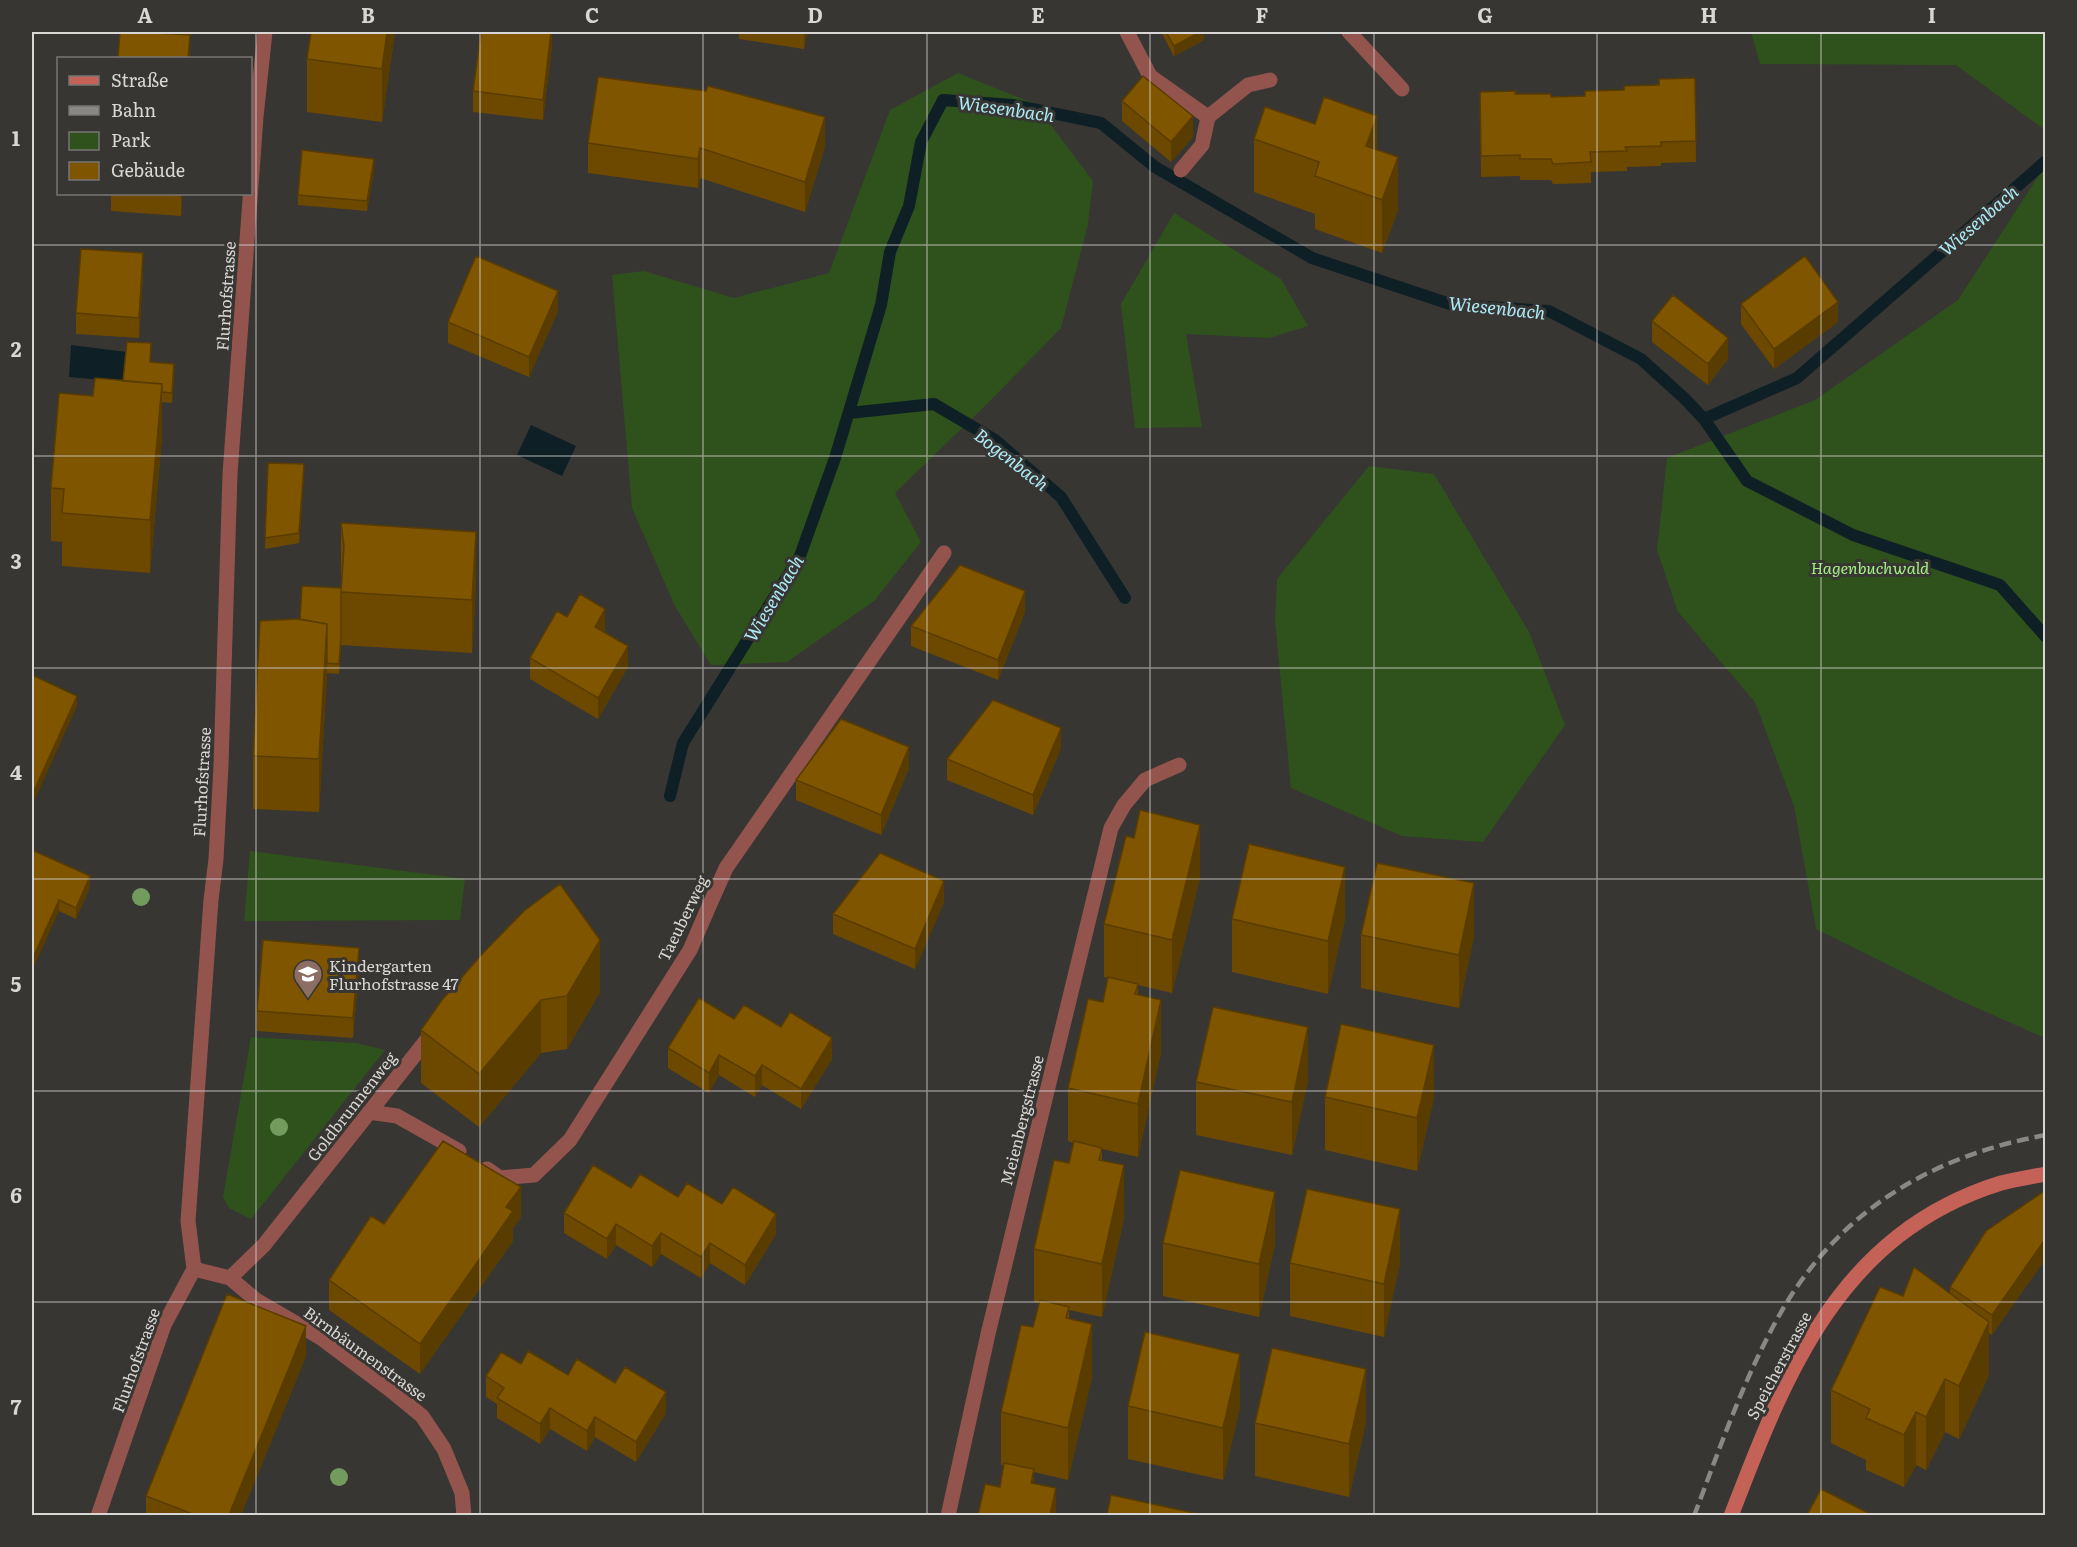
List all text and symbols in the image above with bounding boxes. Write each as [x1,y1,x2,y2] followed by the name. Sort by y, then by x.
[137,0,153,29] text: A
[361,0,375,29] text: B
[585,0,599,29] text: C
[807,0,823,29] text: D
[1031,0,1045,29] text: E
[1256,0,1269,29] text: F
[1477,0,1493,29] text: G
[1701,0,1717,29] text: H
[1928,0,1936,29] text: I
[57,57,252,195] legend
[111,66,168,93] text: Straße
[956,88,1056,128] water label: Wiesenbach
[111,96,156,123] text: Bahn
[12,122,20,152] text: 1
[111,126,152,153] text: Park
[111,156,185,183] text: Gebäude
[1932,178,2024,262] water label: Wiesenbach
[209,240,241,352] street label: Flurhofstrasse
[1447,288,1547,326] water label: Wiesenbach
[11,333,22,363] text: 2
[969,421,1055,497] water label: Bogenbach
[10,545,22,575] text: 3
[736,549,810,647] water label: Wiesenbach
[1811,555,1930,579] park label: Hagenbuchwald
[186,726,216,838] street label: Flurhofstrasse
[10,756,22,786] text: 4
[651,871,713,965] street label: Taeuberweg
[329,953,459,995] place label: Kindergarten Flurhofstrasse 47
[292,958,324,1000] school or university icon: Kindergarten Flurhofstrasse 47
[11,968,22,998] text: 5
[301,1046,402,1166] street label: Goldbrunnenweg
[993,1052,1049,1188] street label: Meienbergstrasse
[10,1179,22,1209] text: 6
[299,1300,433,1406] street label: Birnbäumenstrasse
[105,1304,165,1416] street label: Flurhofstrasse
[1739,1307,1817,1423] street label: Speicherstrasse
[11,1391,22,1421] text: 7

